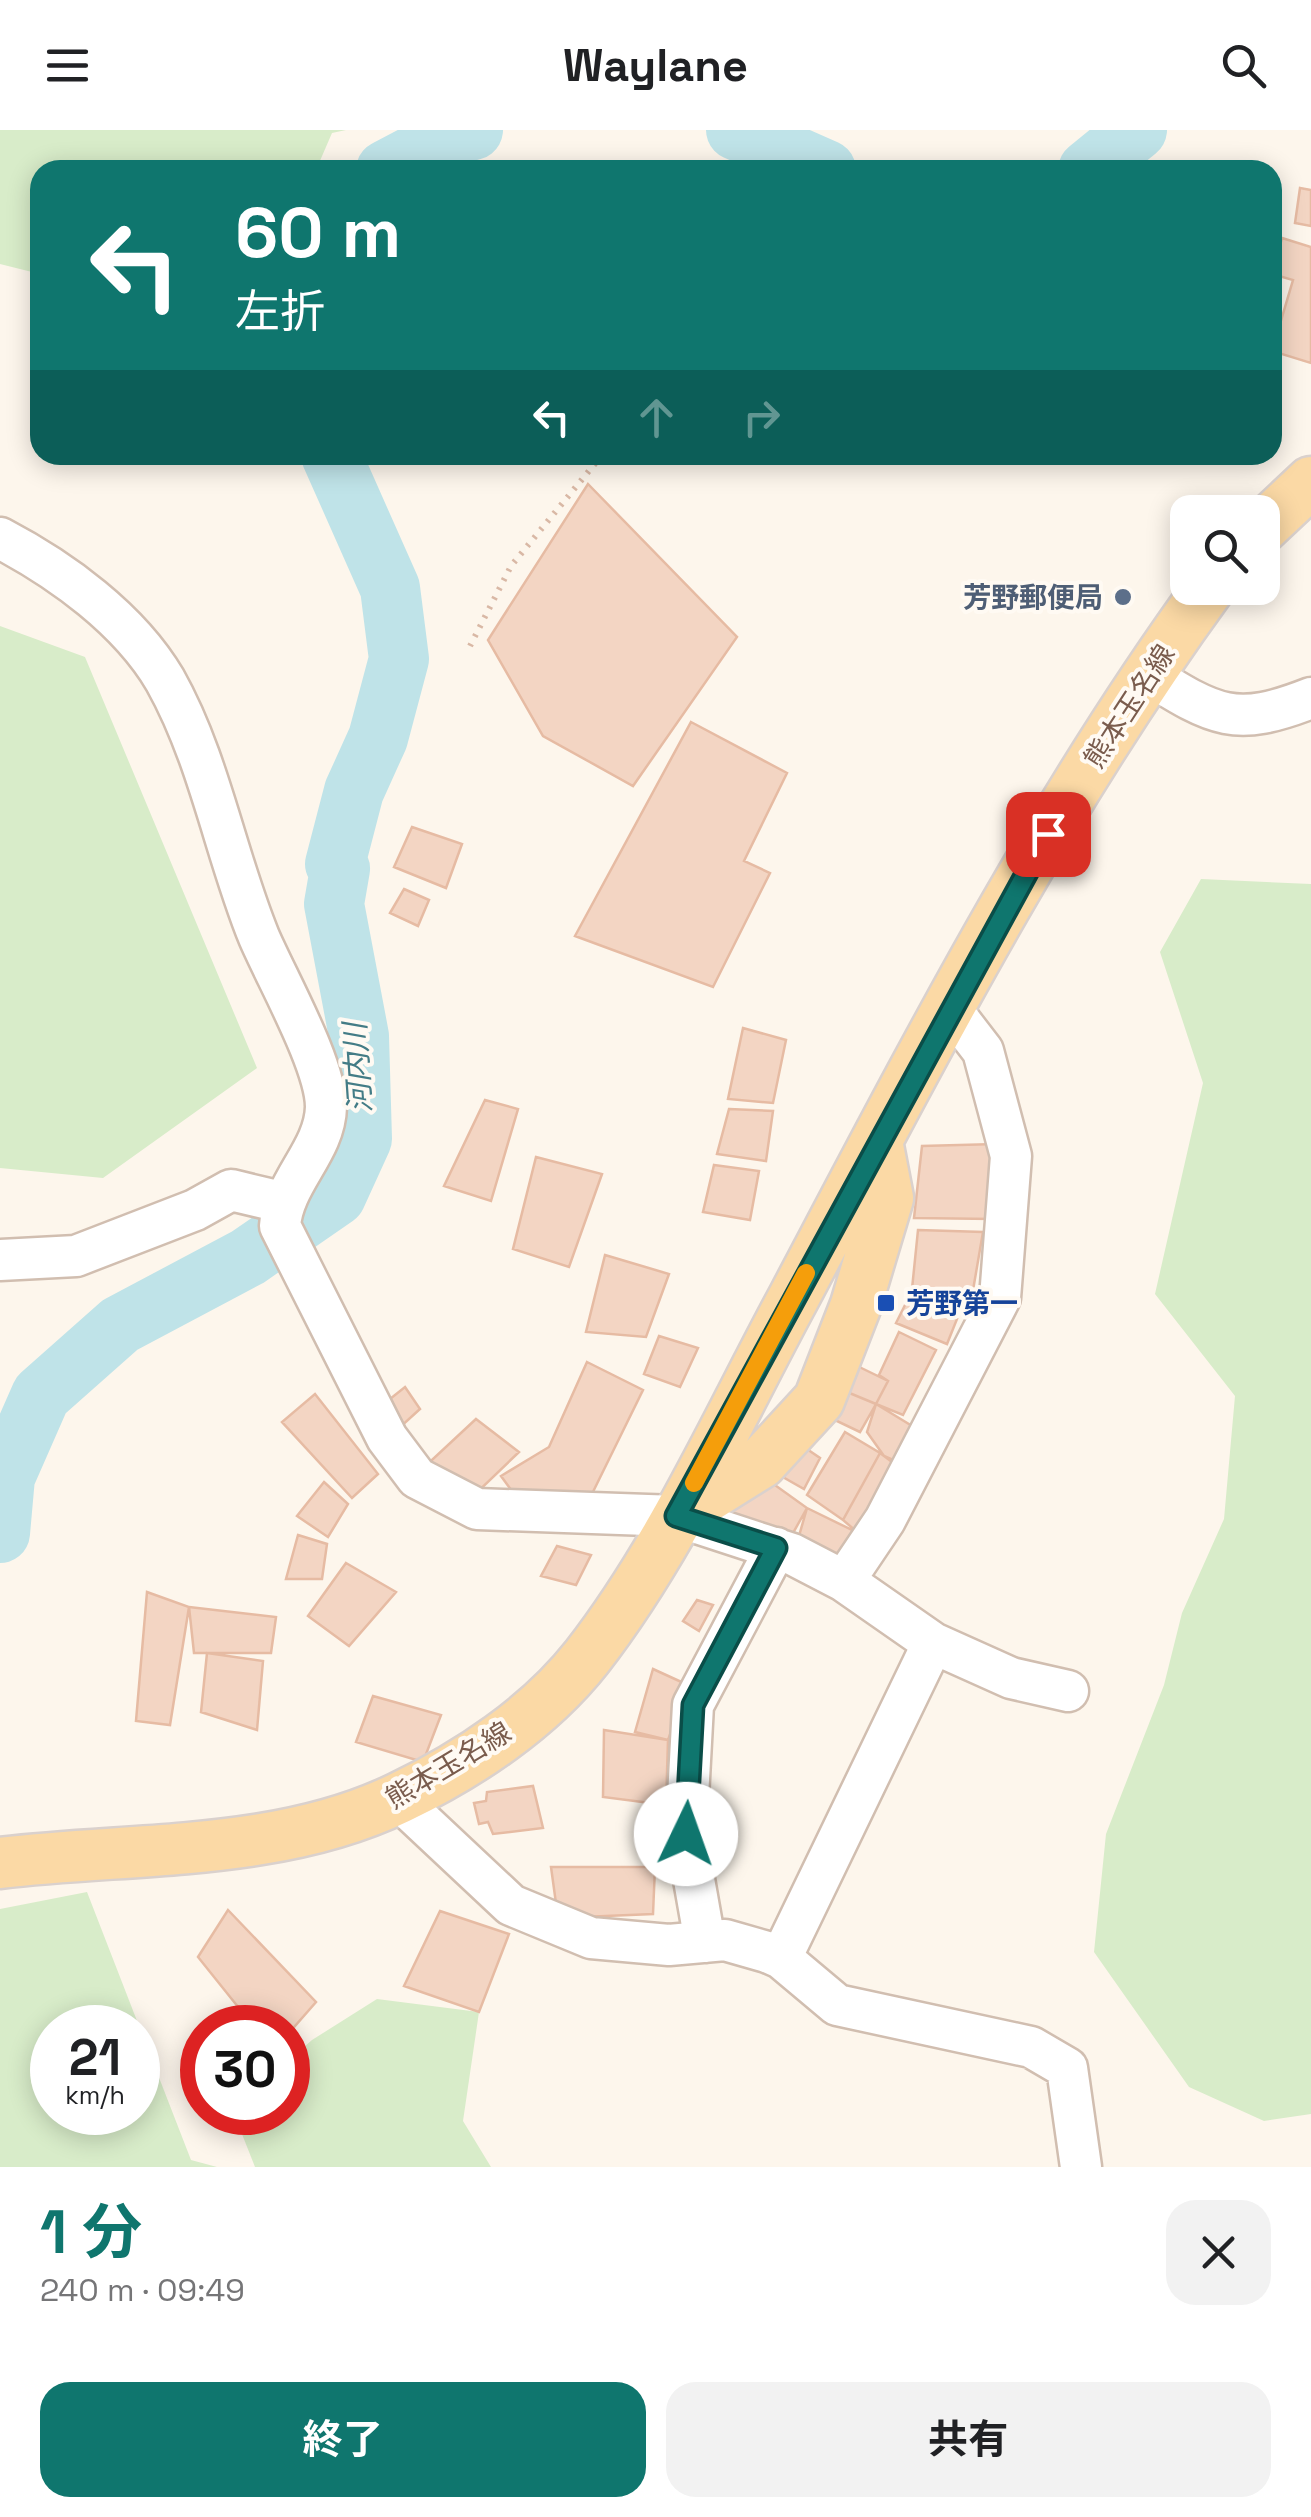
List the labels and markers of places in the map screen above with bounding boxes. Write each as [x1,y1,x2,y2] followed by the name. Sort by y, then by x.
[963,579,1103,615] place label: 芳野郵便局
[1112,586,1134,608] marker: 芳野郵便局
[1006,792,1091,877] pin
[906,1285,1018,1321] place label: 芳野第一
[875,1292,897,1314] marker: 芳野第一

